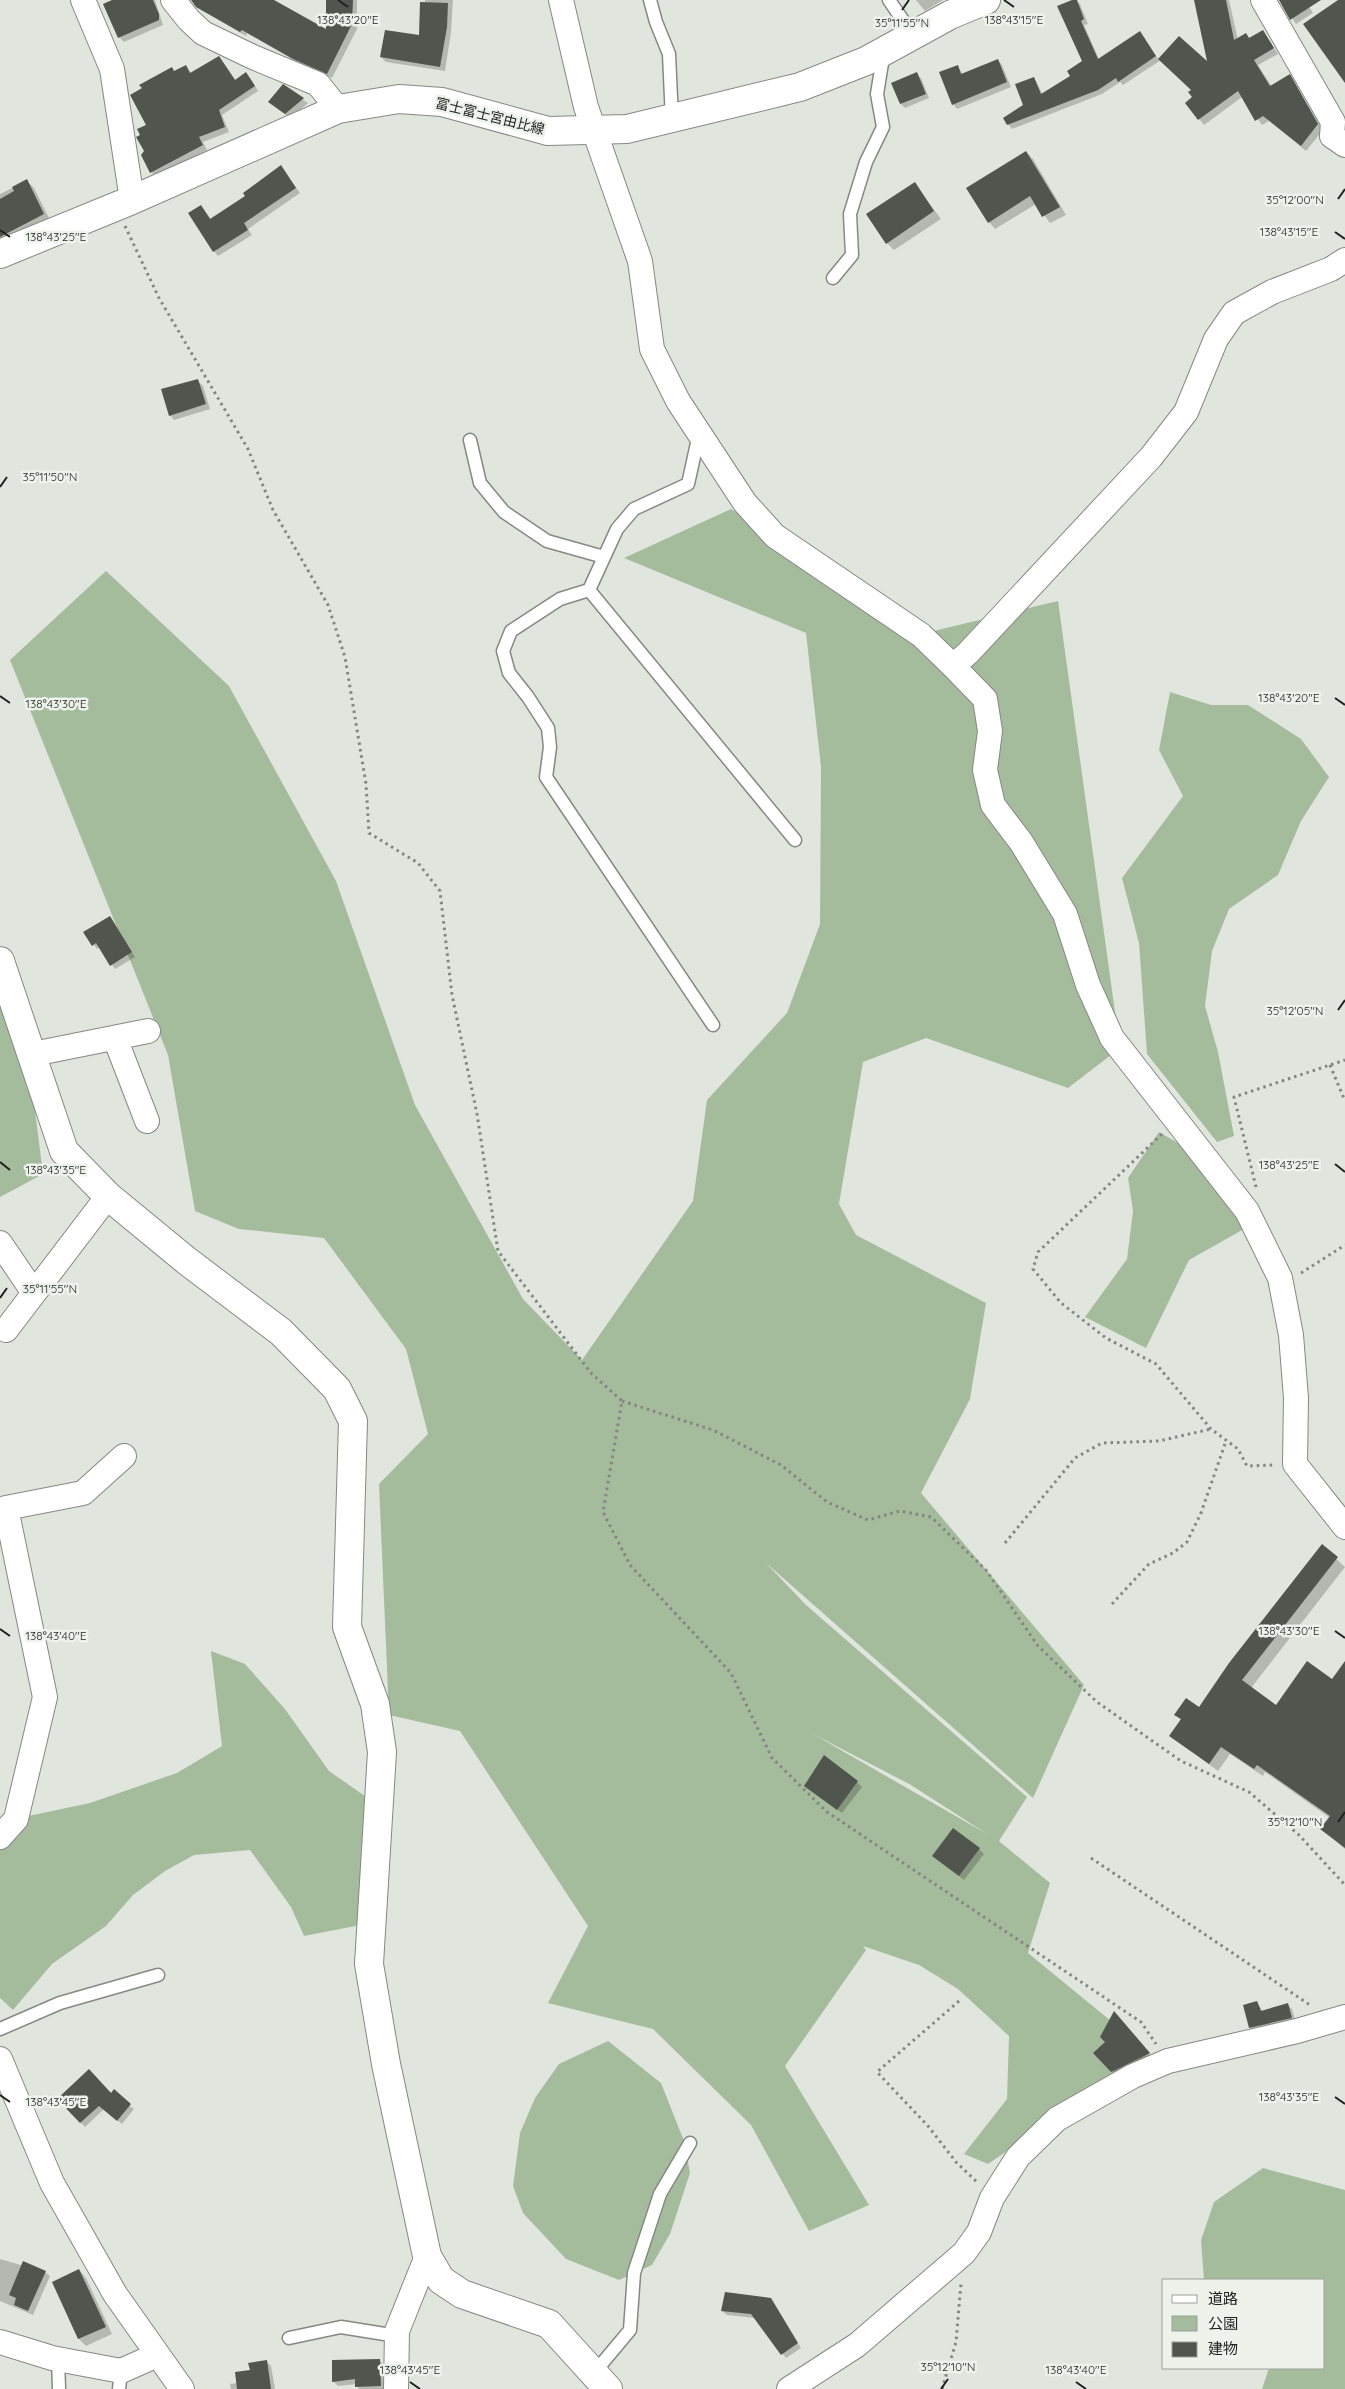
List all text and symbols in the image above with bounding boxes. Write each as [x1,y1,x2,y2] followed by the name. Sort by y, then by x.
[317,12,379,27] text: 138°43'20"E
[985,12,1043,27] text: 138°43'15"E
[875,15,929,30] text: 35°11'55"N
[433,94,547,138] street label: 富士富士宮由比線
[1266,192,1324,207] text: 35°12'00"N
[1260,224,1318,239] text: 138°43'15"E
[26,229,87,244] text: 138°43'25"E
[22,469,78,484] text: 35°11'50"N
[1258,690,1320,705] text: 138°43'20"E
[26,696,87,711] text: 138°43'30"E
[1266,1003,1324,1018] text: 35°12'05"N
[1259,1157,1320,1172] text: 138°43'25"E
[26,1162,86,1177] text: 138°43'35"E
[23,1281,77,1296] text: 35°11'55"N
[1259,1623,1320,1638] text: 138°43'30"E
[26,1628,87,1643] text: 138°43'40"E
[1267,1814,1323,1829] text: 35°12'10"N
[1259,2089,1319,2104] text: 138°43'35"E
[26,2094,86,2109] text: 138°43'45"E
[1162,2279,1325,2369] legend
[1208,2289,1238,2308] text: 道路
[1208,2314,1238,2333] text: 公園
[1208,2339,1238,2358] text: 建物
[920,2359,976,2374] text: 35°12'10"N
[380,2362,440,2377] text: 138°43'45"E
[1046,2362,1107,2377] text: 138°43'40"E

